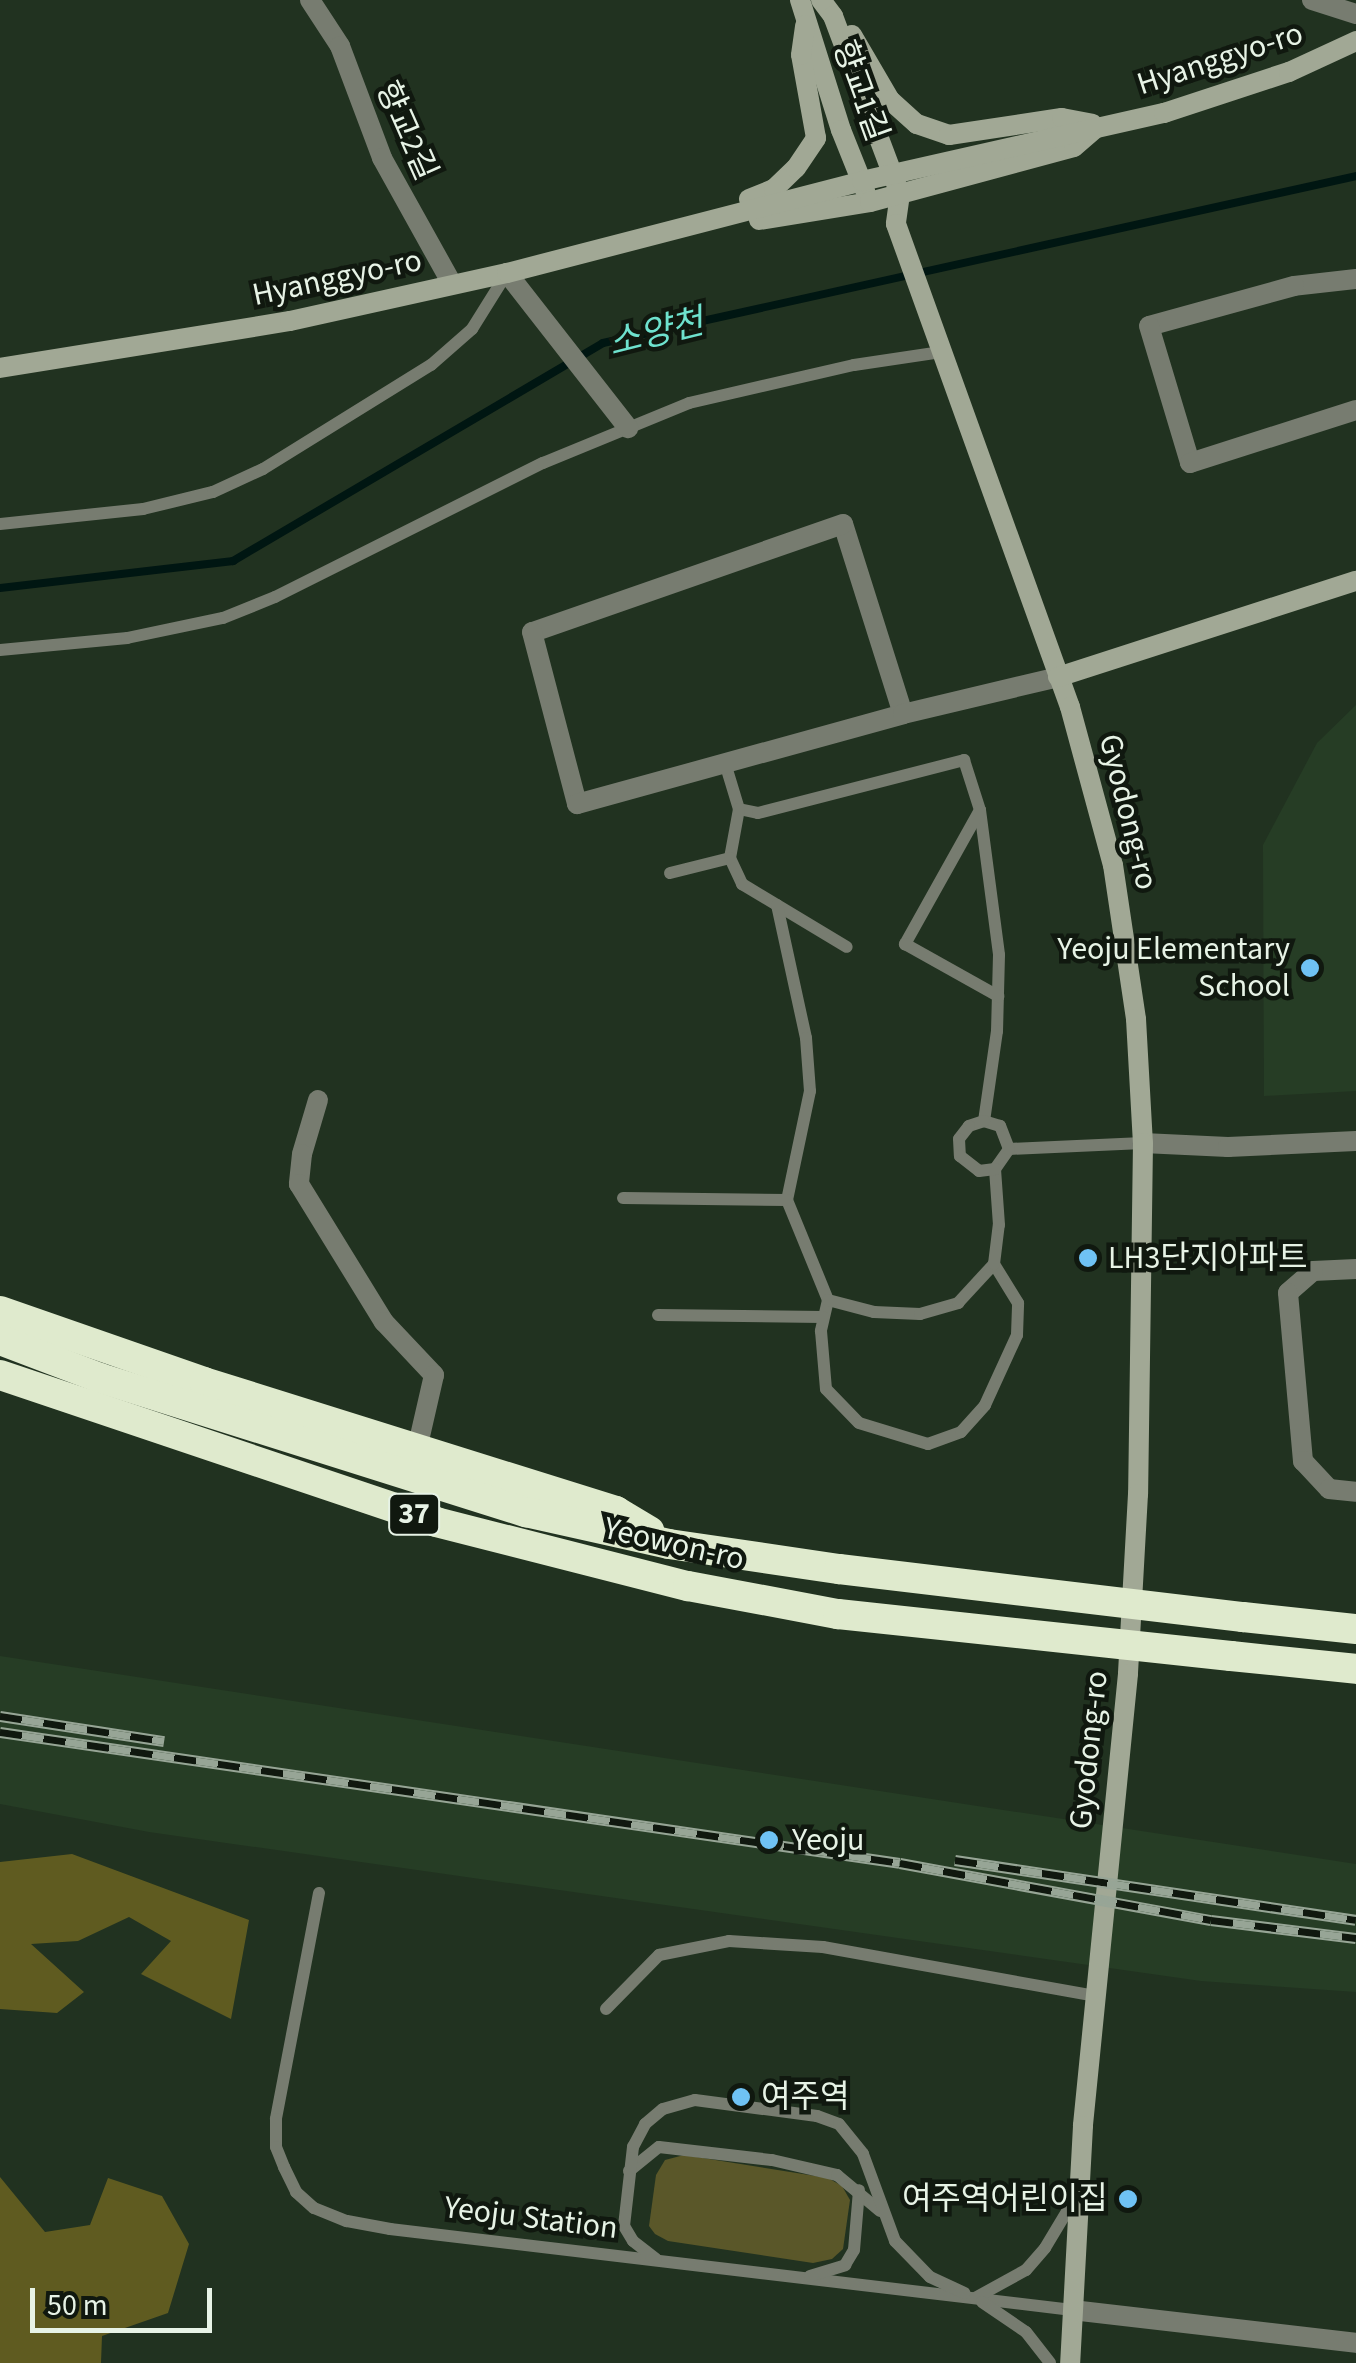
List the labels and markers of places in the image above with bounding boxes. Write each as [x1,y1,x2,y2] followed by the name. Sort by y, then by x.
[1057,931,1290,1006] place label: Yeoju Elementary School
[1299,957,1321,979] marker: Yeoju Elementary School
[1108,1239,1308,1277] place label: LH3단지아파트
[1077,1247,1099,1269] marker: LH3단지아파트
[792,1821,864,1859] place label: Yeoju
[756,1827,782,1853] marker: Yeoju
[761,2078,849,2116] place label: 여주역
[730,2086,752,2108] marker: 여주역
[902,2180,1108,2218] place label: 여주역어린이집
[1117,2188,1139,2210] marker: 여주역어린이집

